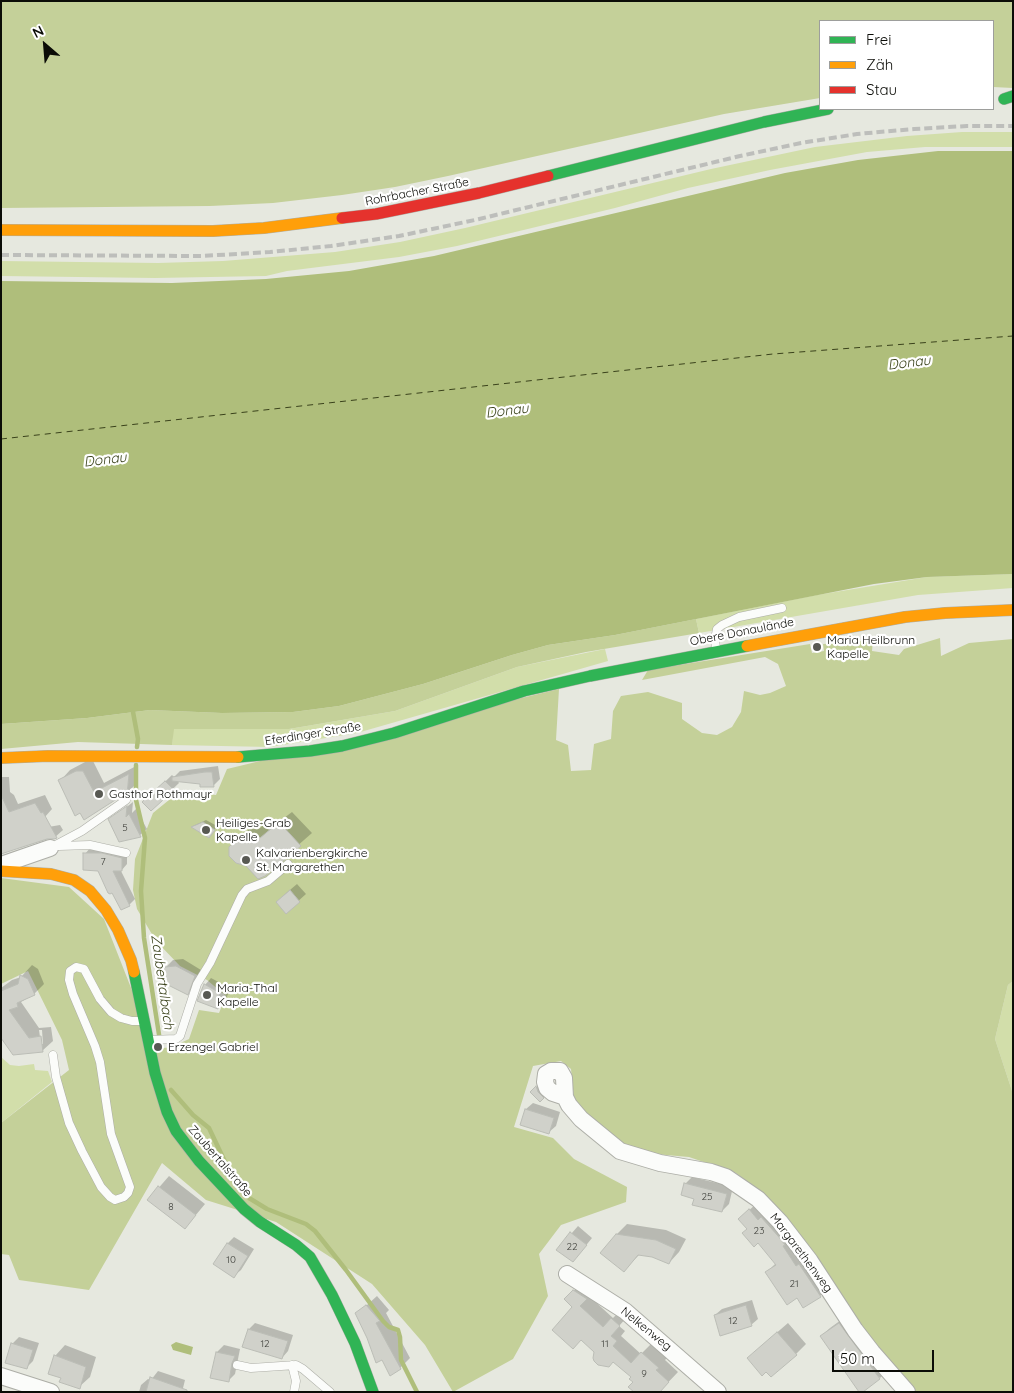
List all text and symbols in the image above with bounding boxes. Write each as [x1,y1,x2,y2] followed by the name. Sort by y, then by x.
[20,20,70,70] north arrow
[819,20,994,110] legend
[30,21,47,42] text: N
[866,30,892,49] text: Frei
[866,55,893,74] text: Zäh
[866,80,897,99] text: Stau
[364,175,470,209] street label: Rohrbacher Straße
[887,352,931,374] water label: Donau
[485,400,529,422] water label: Donau
[83,449,127,471] water label: Donau
[689,615,795,649] street label: Obere Donaulände
[827,633,915,661] place label: Maria Heilbrunn Kapelle
[811,641,823,653] marker: Maria Heilbrunn Kapelle
[264,719,362,749] street label: Eferdinger Straße
[109,787,212,801] place label: Gasthof Rothmayr
[93,788,105,800] marker: Gasthof Rothmayr
[216,816,291,844] place label: Heiliges-Grab Kapelle
[122,822,128,834] house number: 5
[200,824,212,836] marker: Heiliges-Grab Kapelle
[256,846,367,874] place label: Kalvarienbergkirche St. Margarethen
[240,854,252,866] marker: Kalvarienbergkirche St. Margarethen
[100,856,106,868] house number: 7
[147,933,177,1031] water label: Zaubertalbach
[217,981,277,1009] place label: Maria-Thal Kapelle
[201,989,213,1001] marker: Maria-Thal Kapelle
[168,1040,259,1054] place label: Erzengel Gabriel
[152,1041,164,1053] marker: Erzengel Gabriel
[185,1122,255,1200] street label: Zaubertalstraße
[702,1191,712,1203] house number: 25
[168,1201,174,1213] house number: 8
[767,1211,835,1295] street label: Margarethenweg
[754,1225,764,1237] house number: 23
[566,1241,578,1253] house number: 22
[226,1254,236,1266] house number: 10
[789,1278,799,1290] house number: 21
[618,1304,674,1354] street label: Nelkenweg
[728,1315,738,1327] house number: 12
[260,1338,270,1350] house number: 12
[601,1338,609,1350] house number: 11
[834,1340,936,1372] scale bar
[840,1349,875,1368] text: 50 m
[641,1368,647,1380] house number: 9

